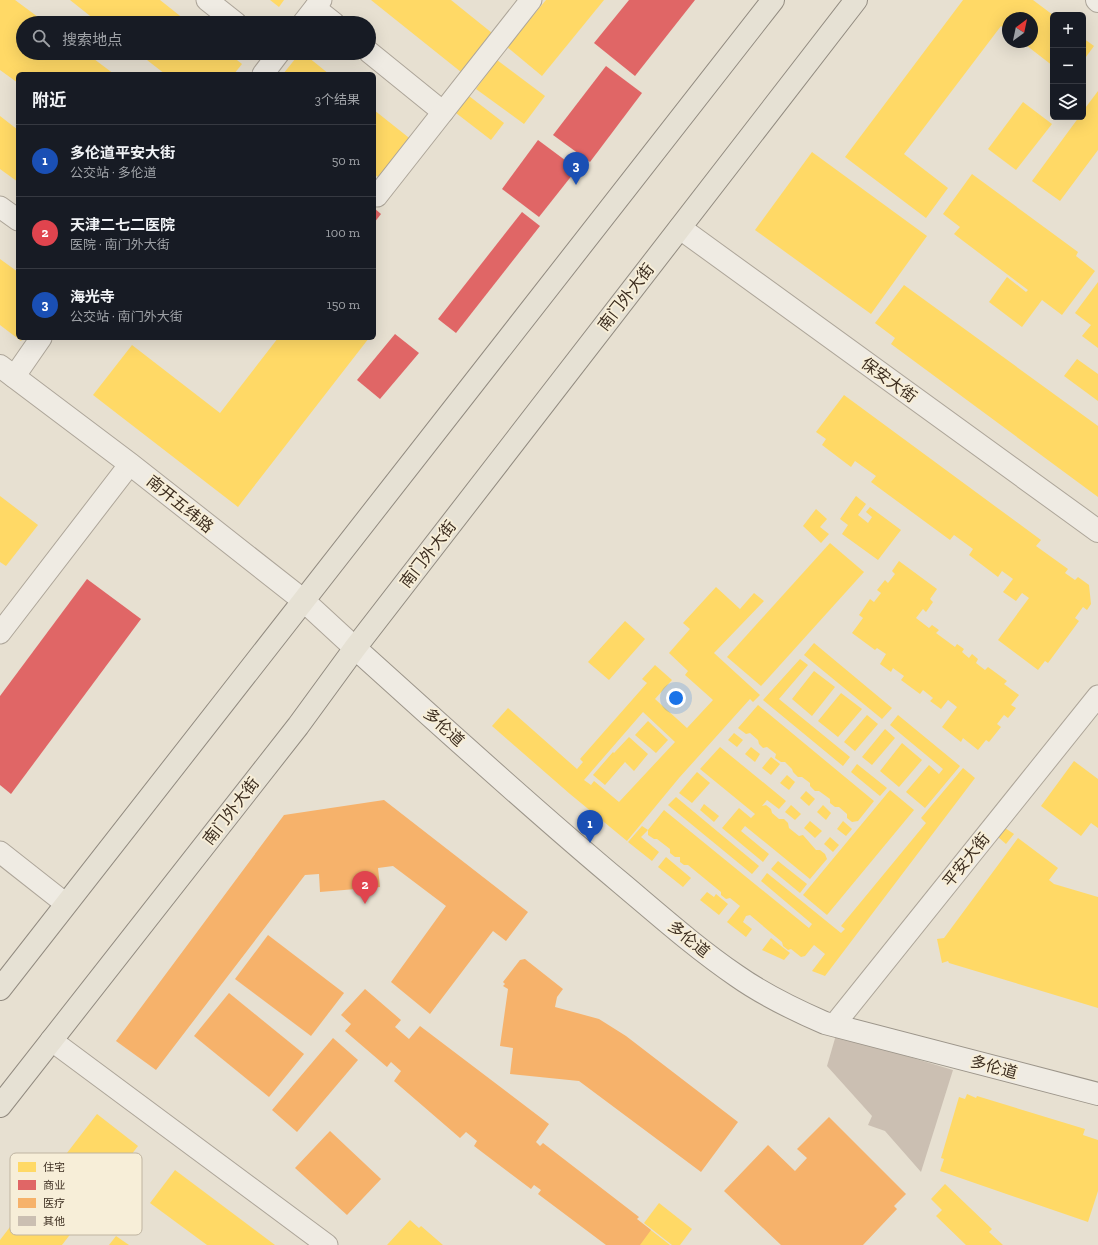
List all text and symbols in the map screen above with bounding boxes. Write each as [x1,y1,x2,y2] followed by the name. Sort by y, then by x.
[1002,12,1038,48] north arrow
[1050,12,1086,120] map controls
[1050,12,1086,48] button: +
[16,16,376,60] search box
[30,27,52,49] icon: search
[62,31,122,49] text: 搜索地点
[1050,48,1086,84] button: −
[1050,84,1086,120] button: layers
[32,90,66,110] text: 附近
[315,92,360,107] text: 3个结果
[70,144,175,162] text: 多伦道平安大街
[563,152,589,185] pin: 3
[42,153,48,168] text: 1
[332,153,360,168] text: 50 m
[70,165,157,180] text: 公交站 · 多伦道
[70,216,175,234] text: 天津二七二医院
[42,225,48,240] text: 2
[326,225,360,240] text: 100 m
[70,237,170,252] text: 医院 · 南门外大街
[594,260,658,334] street label: 南门外大街
[70,288,115,306] text: 海光寺
[42,297,48,312] text: 3
[327,297,360,312] text: 150 m
[70,309,183,324] text: 公交站 · 南门外大街
[858,354,920,406] street label: 保安大街
[143,471,217,537] street label: 南开五纬路
[396,517,460,591] street label: 南门外大街
[666,688,686,708] your location
[420,704,468,750] street label: 多伦道
[199,774,263,848] street label: 南门外大街
[577,810,603,843] pin: 1
[938,829,994,891] street label: 平安大街
[352,871,378,904] pin: 2
[664,917,714,961] street label: 多伦道
[968,1052,1020,1082] street label: 多伦道
[10,1153,142,1235] legend
[43,1161,65,1174] text: 住宅
[43,1179,65,1192] text: 商业
[43,1197,65,1210] text: 医疗
[43,1215,65,1228] text: 其他

